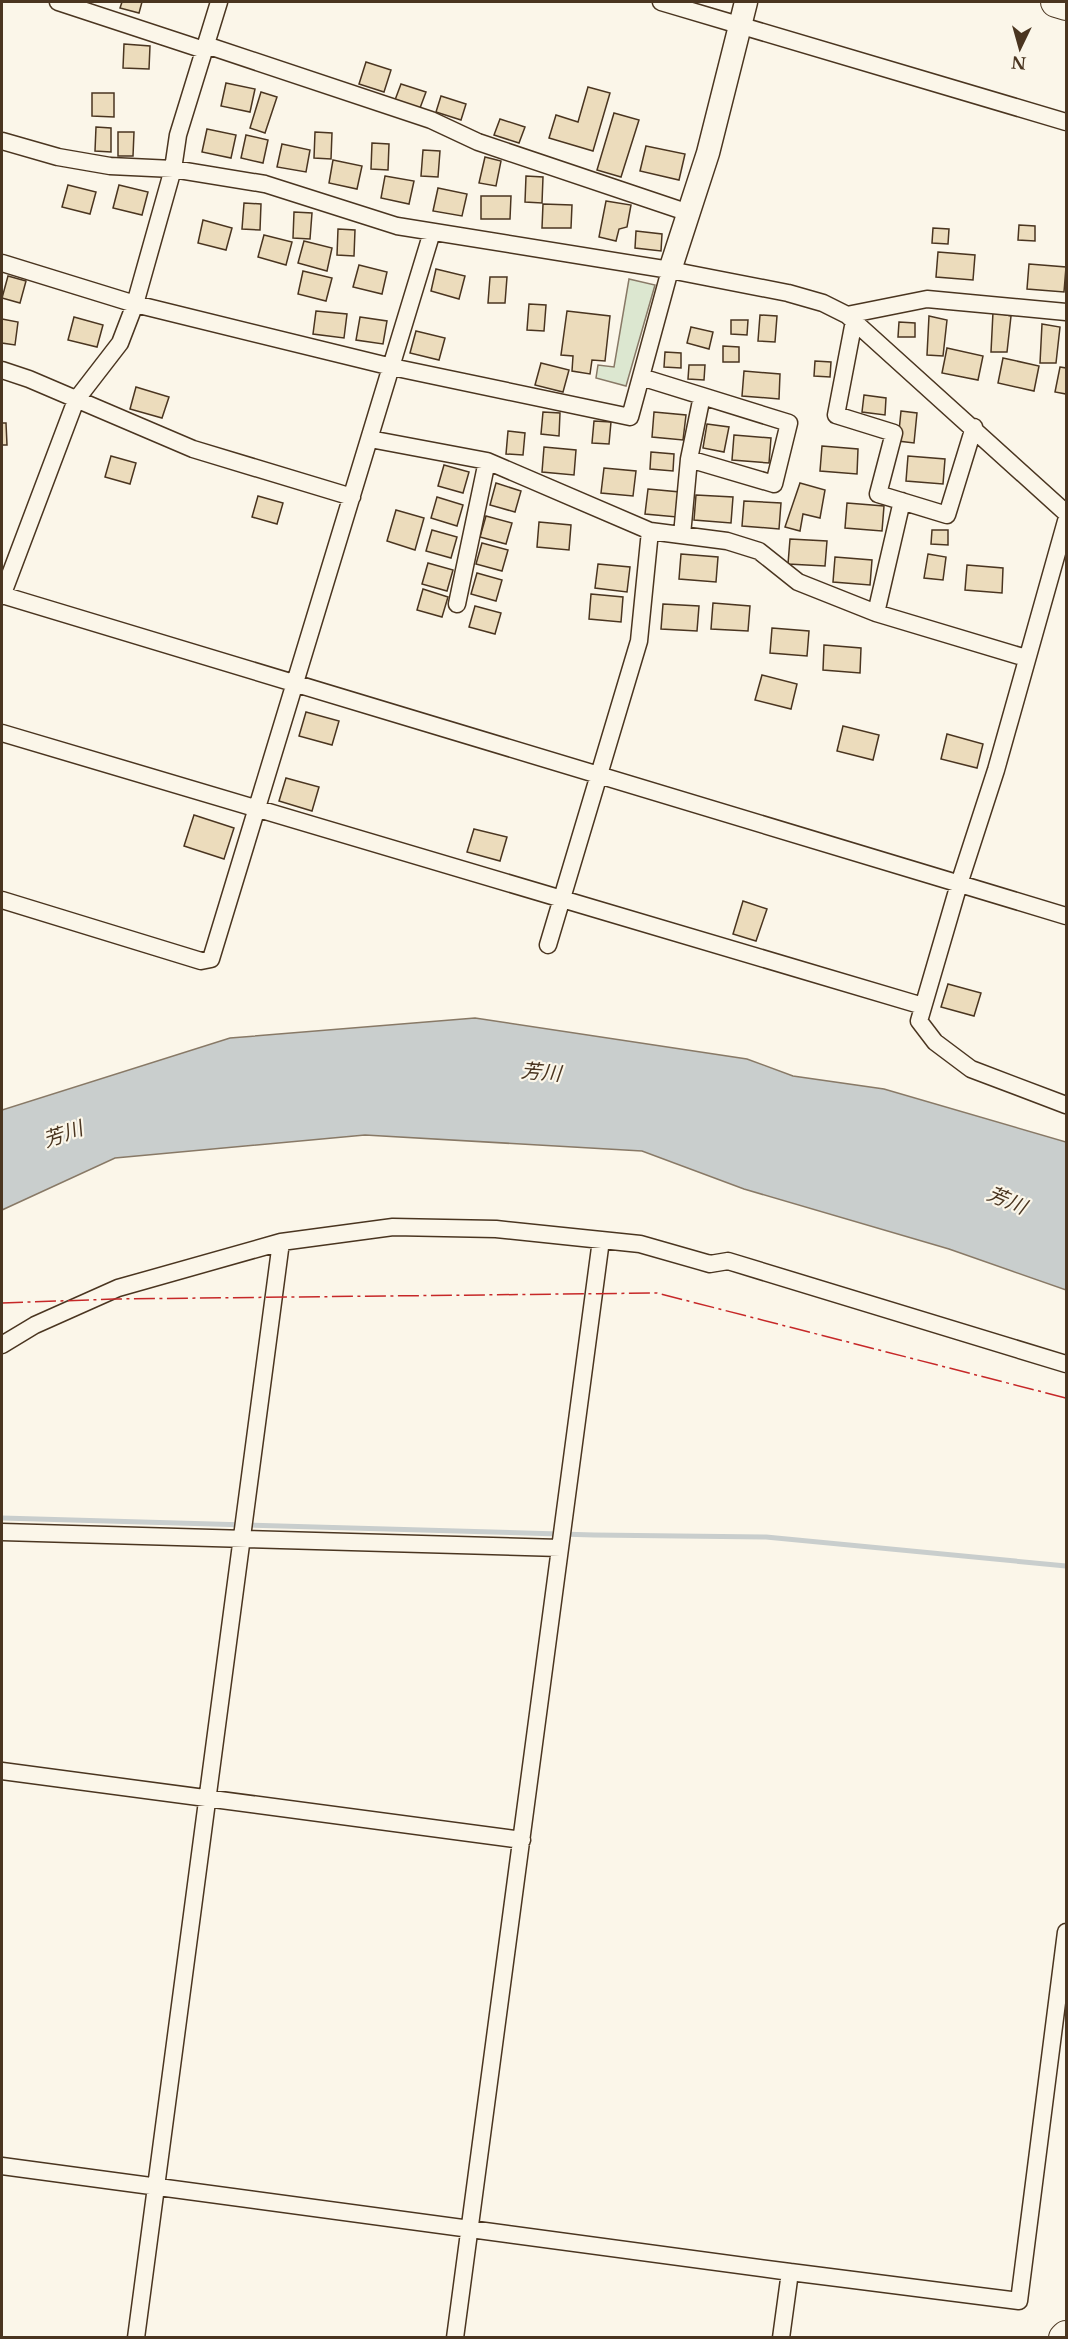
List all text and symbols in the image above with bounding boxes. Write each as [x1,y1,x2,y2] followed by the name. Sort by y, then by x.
[990,18,1050,78] north arrow
[1010,52,1027,74] text: N
[520,1058,564,1086] water label: 芳川
[40,1115,88,1152] water label: 芳川
[984,1181,1032,1220] water label: 芳川

